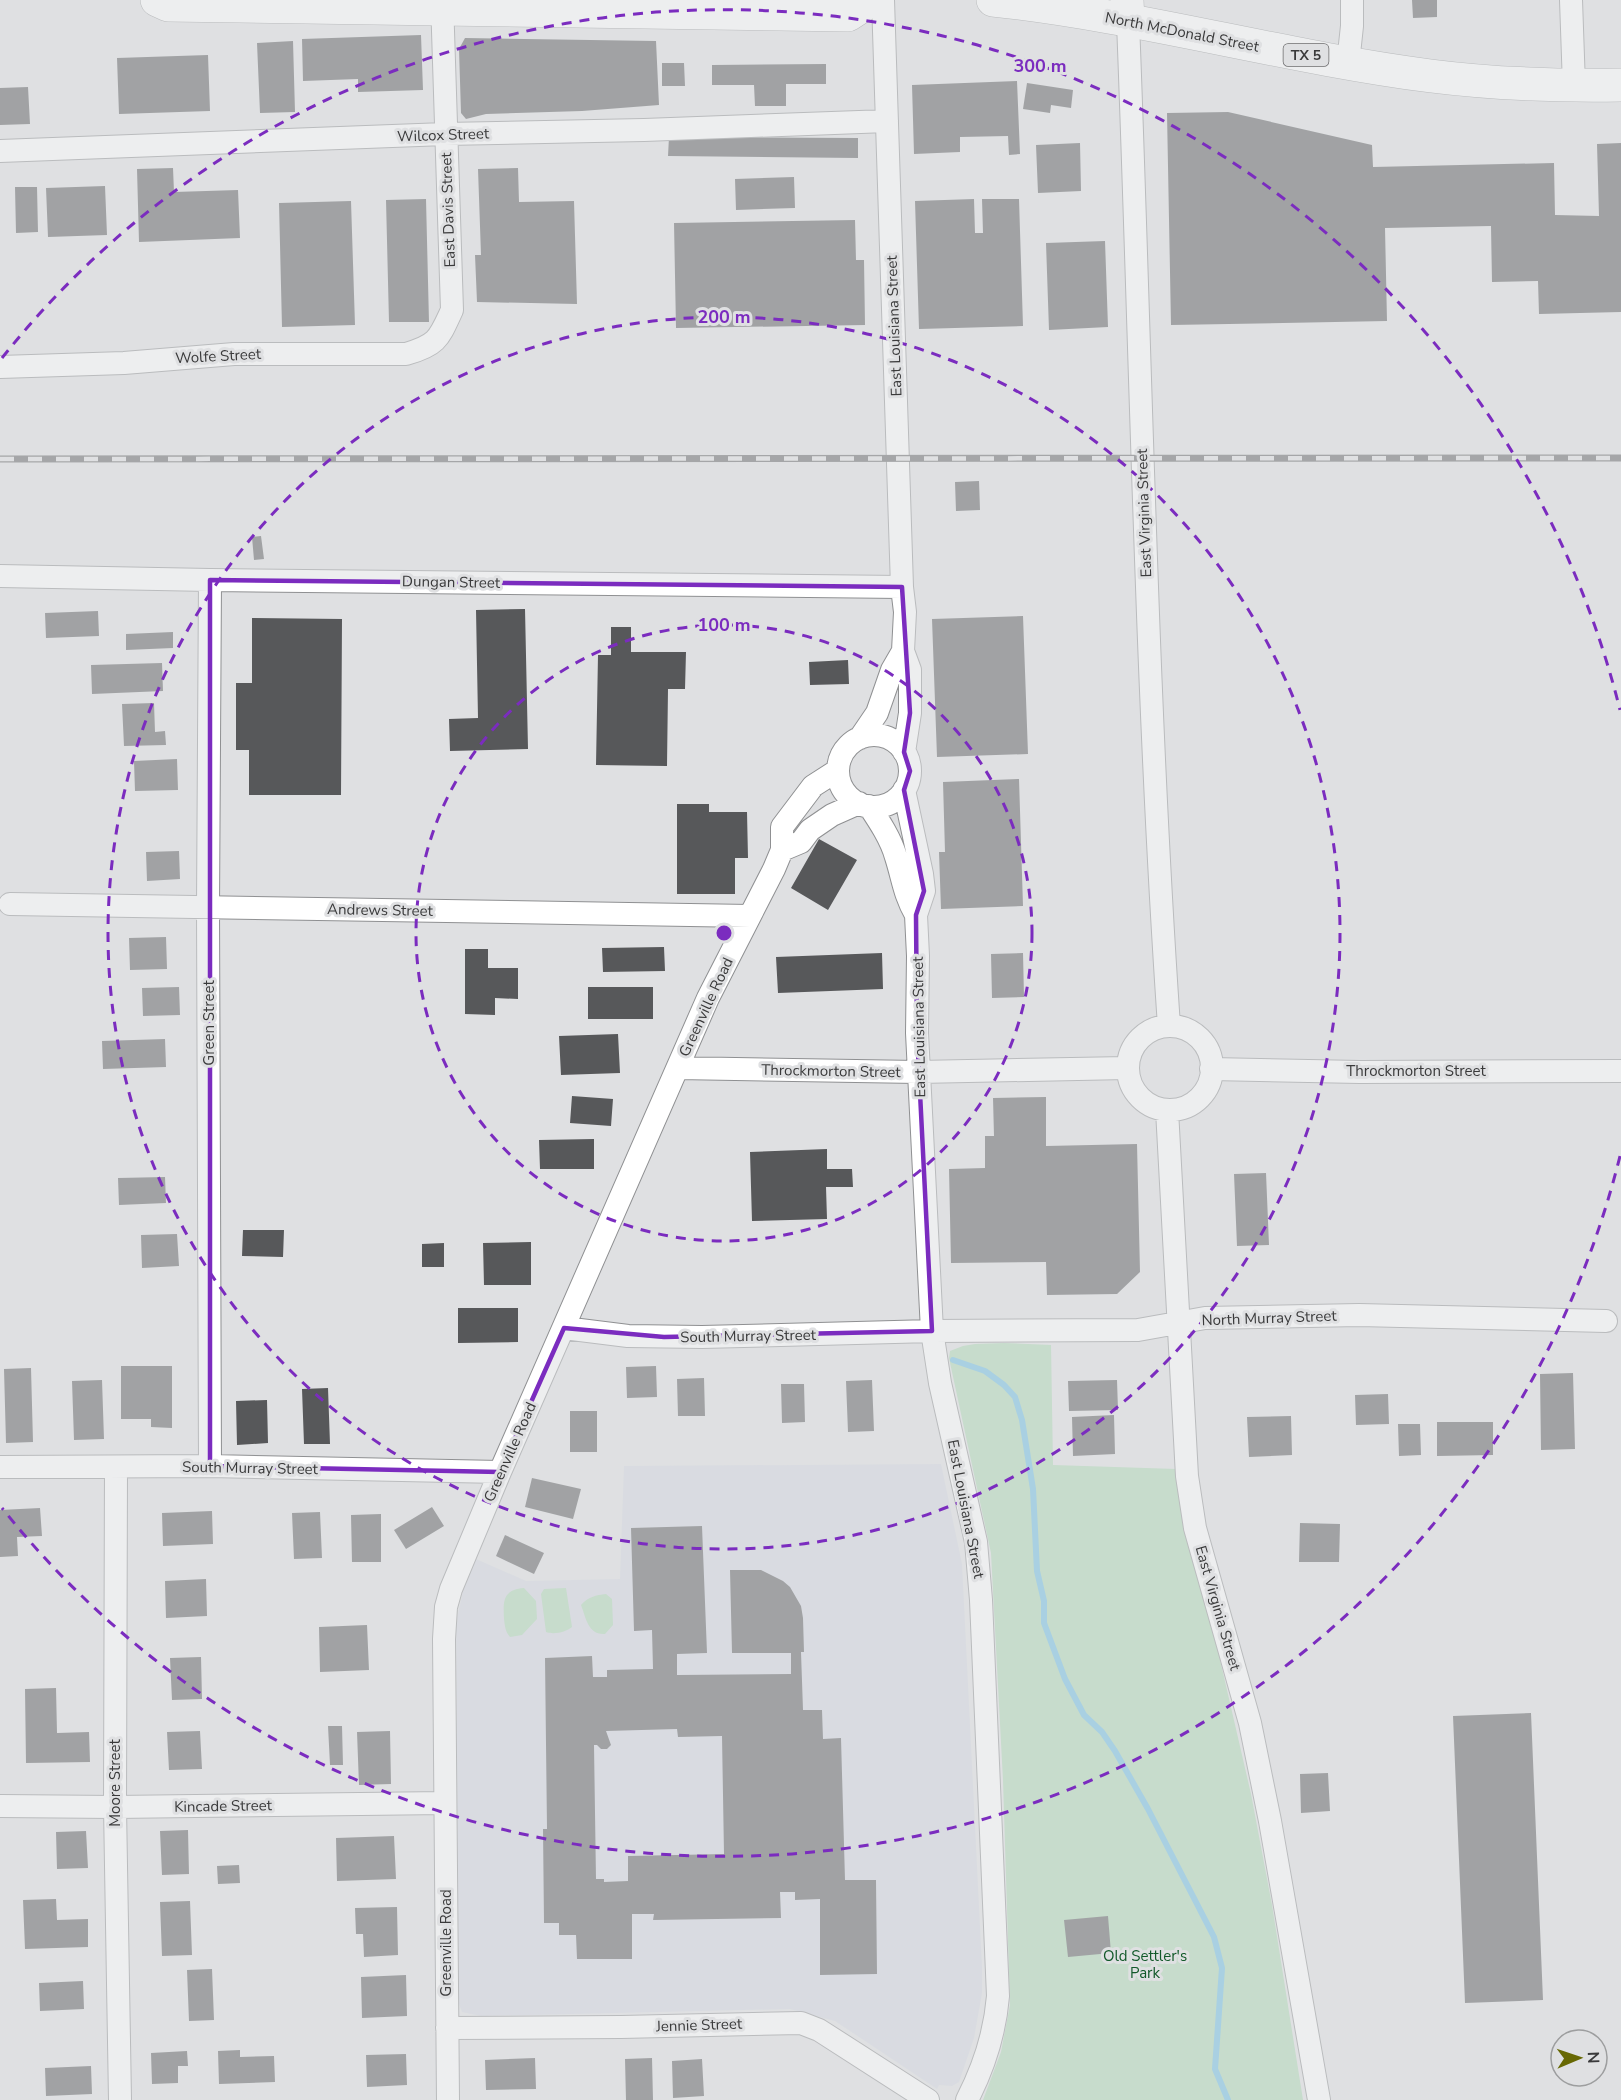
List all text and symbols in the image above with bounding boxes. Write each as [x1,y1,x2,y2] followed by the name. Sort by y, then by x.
[1103,7,1261,57] street label: North McDonald Street
[1284,44,1328,66] road number: TX 5
[1013,54,1067,78] text: 300 m
[397,123,490,147] street label: Wilcox Street
[436,151,460,268] street label: East Davis Street
[882,254,906,397] street label: East Louisiana Street
[697,305,751,329] text: 200 m
[175,344,262,368] street label: Wolfe Street
[1132,447,1156,578] street label: East Virginia Street
[402,571,501,593] street label: Dungan Street
[697,613,751,637] text: 100 m
[327,899,434,921] street label: Andrews Street
[714,923,734,943] centre of rings
[674,954,738,1060] street label: Greenville Road
[908,956,930,1098] street label: East Louisiana Street
[199,980,219,1066] street label: Green Street
[761,1060,902,1082] street label: Throckmorton Street
[1346,1061,1486,1081] street label: Throckmorton Street
[1201,1306,1338,1330] street label: North Murray Street
[680,1325,817,1347] street label: South Murray Street
[479,1399,541,1505] street label: Greenville Road
[943,1438,989,1581] street label: East Louisiana Street
[182,1457,319,1479] street label: South Murray Street
[1191,1543,1246,1673] street label: East Virginia Street
[105,1738,125,1827] street label: Moore Street
[174,1795,273,1817] street label: Kincade Street
[436,1889,456,1997] street label: Greenville Road
[1103,1946,1187,1983] park label: Old Settler's Park
[655,2013,743,2037] street label: Jennie Street
[1549,2028,1609,2088] north arrow
[1582,2051,1604,2064] text: N

